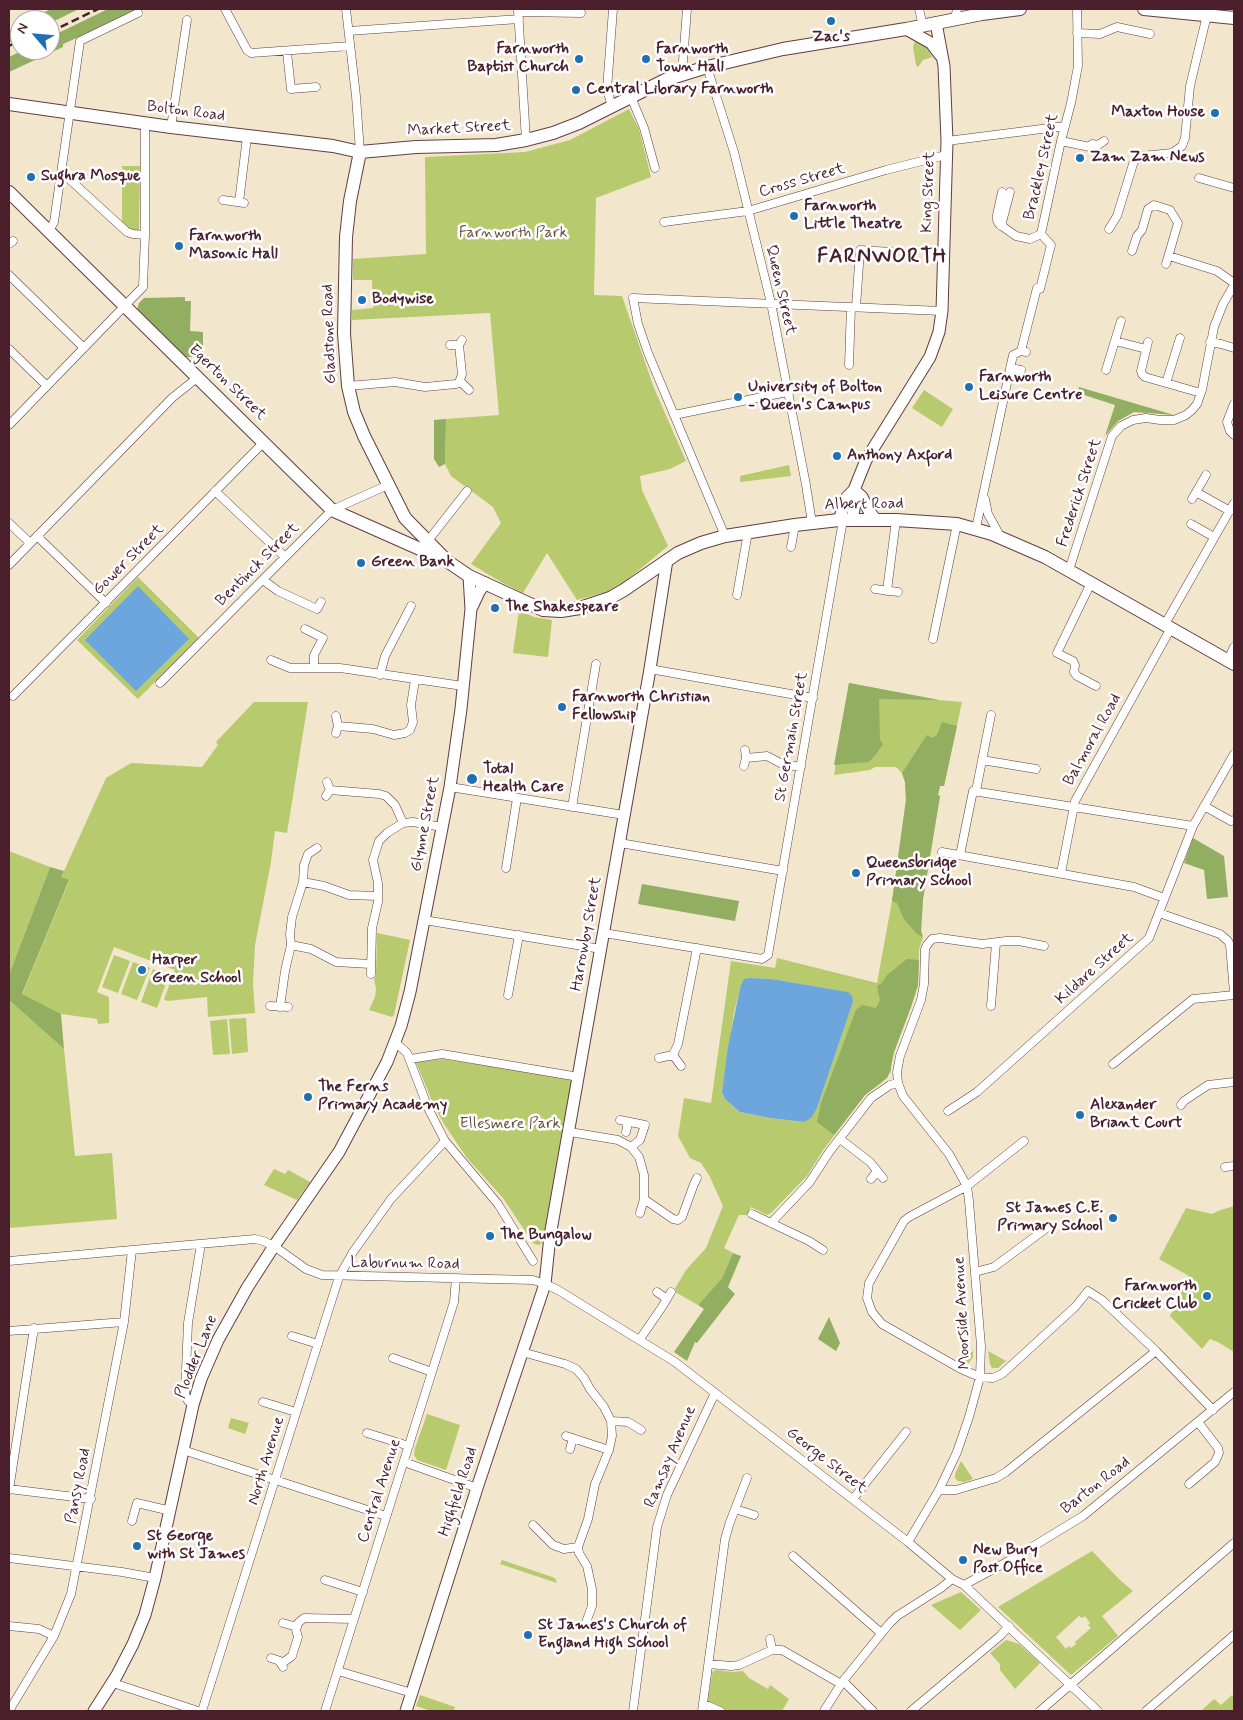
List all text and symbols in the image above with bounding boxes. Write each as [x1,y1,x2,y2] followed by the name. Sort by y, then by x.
[10,10,60,60] north arrow
[825,15,837,27] marker: Zac's
[12,20,33,37] text: N
[812,28,850,48] place label: Zac's
[467,40,569,78] place label: Farnworth Baptist Church
[656,40,728,78] place label: Farnworth Town Hall
[573,53,585,65] marker: Farnworth Baptist Church
[640,53,652,65] marker: Farnworth Town Hall
[586,80,773,100] place label: Central Library Farnworth
[570,84,582,96] marker: Central Library Farnworth
[146,98,226,126] street label: Bolton Road
[1111,103,1205,123] place label: Maxton House
[1209,107,1221,119] marker: Maxton House
[1020,112,1064,222] street label: Brackley Street
[407,117,511,141] street label: Market Street
[1090,148,1205,168] place label: Zam Zam News
[918,151,940,233] street label: King Street
[1074,152,1086,164] marker: Zam Zam News
[757,160,847,202] street label: Cross Street
[41,167,140,187] place label: Sughra Mosque
[25,171,37,183] marker: Sughra Mosque
[804,197,902,235] place label: Farnworth Little Theatre
[788,210,800,222] marker: Farnworth Little Theatre
[459,224,567,244] park label: Farnworth Park
[189,227,278,265] place label: Farnworth Masonic Hall
[173,240,185,252] marker: Farnworth Masonic Hall
[760,243,800,337] street label: Queen Street
[816,245,948,271] district label: FARNWORTH
[319,284,341,384] street label: Gladstone Road
[372,290,434,310] place label: Bodywise
[356,294,368,306] marker: Bodywise
[184,341,270,425] street label: Egerton Street
[979,368,1082,406] place label: Farnworth Leisure Centre
[748,378,882,416] place label: University of Bolton - Queen's Campus
[963,381,975,393] marker: Farnworth Leisure Centre
[732,391,744,403] marker: University of Bolton - Queen's Campus
[1053,436,1107,550] street label: Frederick Street
[847,446,952,466] place label: Anthony Axford
[831,450,843,462] marker: Anthony Axford
[824,495,904,515] street label: Albert Road
[212,519,304,611] street label: Bentinck Street
[89,520,169,600] street label: Gower Street
[371,553,454,573] place label: Green Bank
[355,557,367,569] marker: Green Bank
[505,598,619,618] place label: The Shakespeare
[489,602,501,614] marker: The Shakespeare
[771,671,813,803] street label: St Germain Street
[572,688,710,726] place label: Farnworth Christian Fellowship
[1060,691,1126,789] street label: Balmoral Road
[556,701,568,713] marker: Farnworth Christian Fellowship
[483,760,564,798] place label: Total Health Care
[465,772,479,786] marker: Total Health Care
[407,775,445,873] street label: Glynne Street
[866,854,972,892] place label: Queensbridge Primary School
[850,867,862,879] marker: Queensbridge Primary School
[567,875,607,993] street label: Harrowby Street
[1052,929,1138,1009] street label: Kildare Street
[152,951,242,989] place label: Harper Green School
[136,964,148,976] marker: Harper Green School
[318,1078,447,1116] place label: The Ferns Primary Academy
[302,1091,314,1103] marker: The Ferns Primary Academy
[1090,1096,1182,1134] place label: Alexander Briant Court
[1074,1109,1086,1121] marker: Alexander Briant Court
[459,1115,561,1135] park label: Ellesmere Park
[997,1199,1103,1237] place label: St James C.E. Primary School
[1107,1212,1119,1224] marker: St James C.E. Primary School
[500,1226,591,1246] place label: The Bungalow
[484,1230,496,1242] marker: The Bungalow
[350,1253,460,1275] street label: Laburnum Road
[950,1256,976,1370] street label: Moorside Avenue
[1112,1277,1197,1315] place label: Farnworth Cricket Club
[1201,1290,1213,1302] marker: Farnworth Cricket Club
[172,1312,222,1402] street label: Plodder Lane
[641,1403,701,1511] street label: Ramsay Avenue
[244,1414,290,1508] street label: North Avenue
[782,1424,870,1498] street label: George Street
[354,1437,406,1545] street label: Central Avenue
[436,1445,482,1539] street label: Highfield Road
[62,1447,96,1525] street label: Pansy Road
[1058,1453,1134,1519] street label: Barton Road
[147,1527,245,1565] place label: St George with St James
[131,1540,143,1552] marker: St George with St James
[973,1541,1043,1579] place label: New Bury Post Office
[957,1554,969,1566] marker: New Bury Post Office
[538,1616,687,1654] place label: St James's Church of England High School
[522,1629,534,1641] marker: St James's Church of England High School

